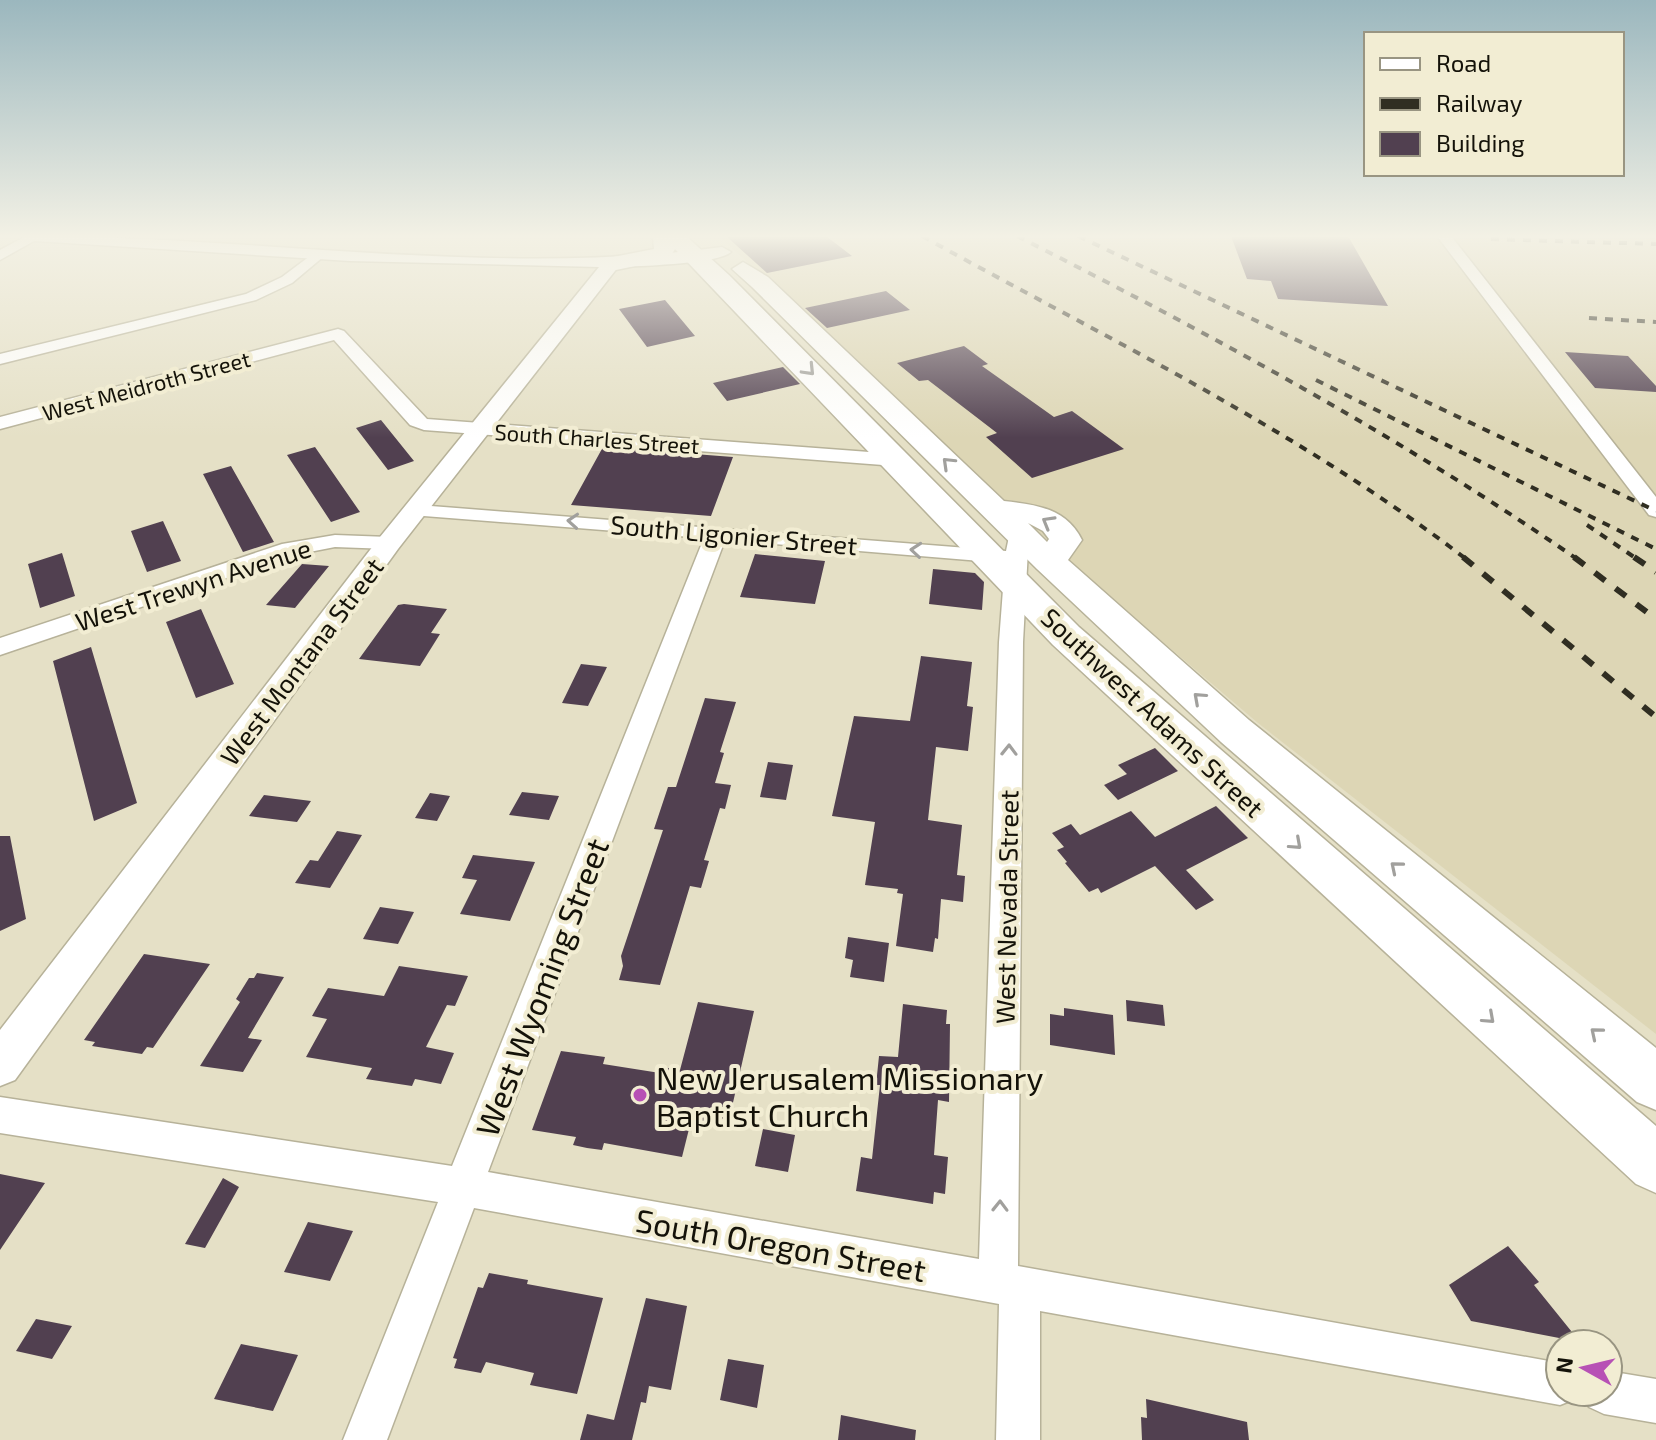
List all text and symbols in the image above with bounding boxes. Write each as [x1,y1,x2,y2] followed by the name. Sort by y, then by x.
[1364,32,1624,176] legend
[1436,48,1491,77] text: Road
[1436,88,1523,117] text: Railway
[1436,128,1525,157] text: Building
[39,345,253,425] street label: West Meidroth Street
[799,361,814,375] one-way arrow
[494,418,700,458] street label: South Charles Street
[942,458,957,472] one-way arrow
[609,508,859,560] street label: South Ligonier Street
[566,513,579,530] one-way arrow
[1042,516,1057,532] one-way arrow
[71,531,315,637] street label: West Trewyn Avenue
[909,542,922,559] one-way arrow
[213,551,389,771] street label: West Montana Street
[1036,601,1270,823] street label: Southwest Adams Street
[1193,693,1208,707] one-way arrow
[1000,743,1018,756] one-way arrow
[988,789,1024,1024] street label: West Nevada Street
[467,833,615,1141] street label: West Wyoming Street
[1287,834,1301,849] one-way arrow
[1391,862,1405,877] one-way arrow
[1480,1008,1495,1022] one-way arrow
[1591,1028,1605,1043] one-way arrow
[656,1058,1043,1133] place label: New Jerusalem Missionary Baptist Church
[631,1086,649,1104] marker: New Jerusalem Missionary Baptist Church
[991,1199,1008,1212] one-way arrow
[633,1200,929,1288] street label: South Oregon Street
[1544,1328,1624,1408] north arrow
[1549,1355,1577,1375] text: N

